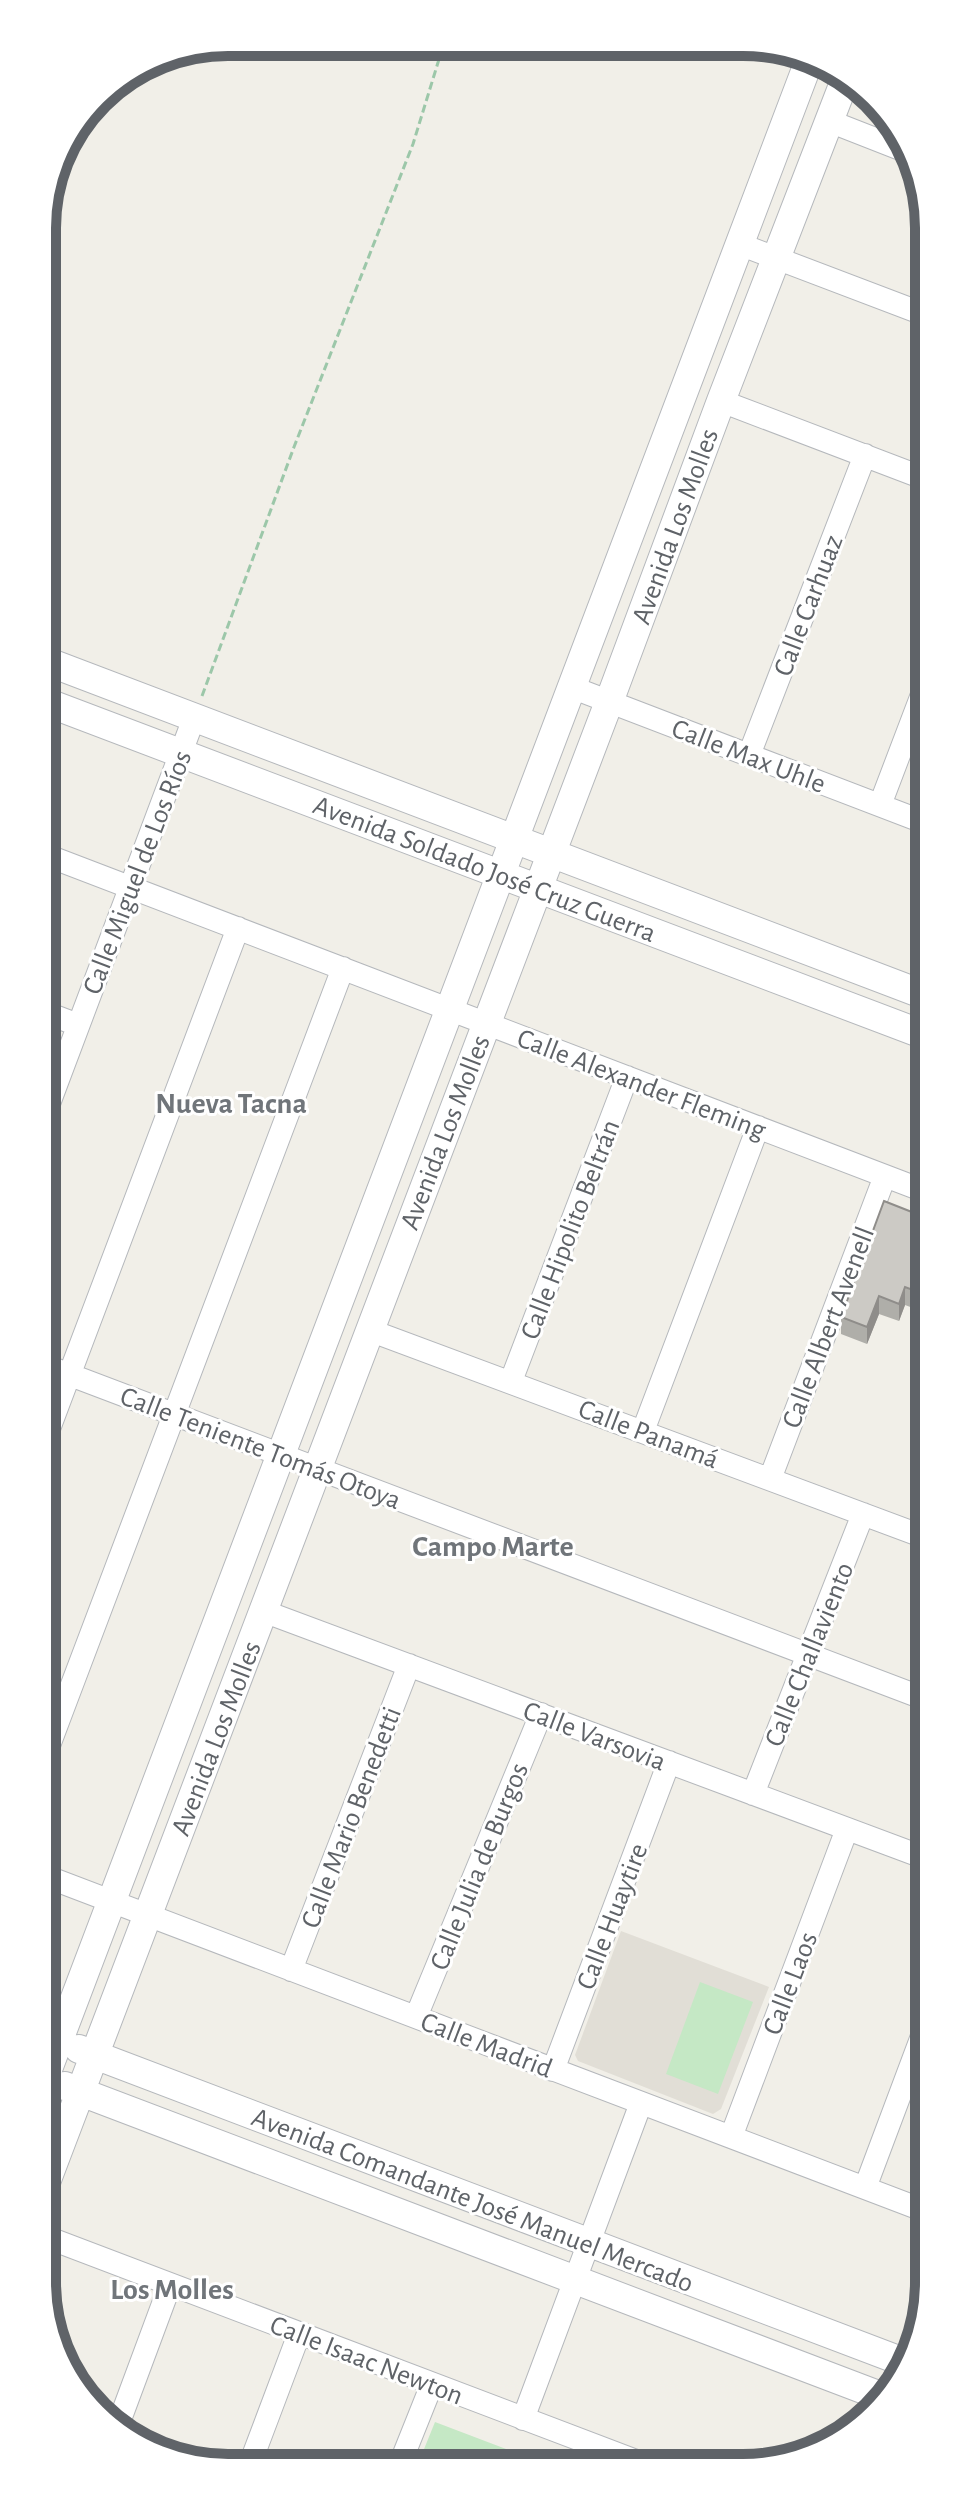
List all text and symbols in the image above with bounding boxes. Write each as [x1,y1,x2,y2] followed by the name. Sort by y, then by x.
[628,425,724,628] street label: Avenida Los Molles
[769,531,849,680] street label: Calle Carhuaz
[667,715,829,799] street label: Calle Max Uhle
[78,747,197,998] street label: Calle Miguel de Los Ríos
[309,792,659,948] street label: Avenida Soldado José Cruz Guerra
[513,1025,770,1145] street label: Calle Alexander Fleming
[396,1032,496,1234] street label: Avenida Los Molles
[155,1089,307,1119] district label: Nueva Tacna
[516,1116,626,1343] street label: Calle Hipolito Beltrán
[778,1223,880,1432] street label: Calle Albert Avenell
[116,1382,404,1515] street label: Calle Teniente Tomás Otoya
[574,1395,722,1474] street label: Calle Panamá
[412,1532,574,1562] district label: Campo Marte
[760,1559,859,1751] street label: Calle Challaviento
[167,1638,267,1840] street label: Avenida Los Molles
[519,1697,669,1777] street label: Calle Varsovia
[297,1703,407,1932] street label: Calle Mario Benedetti
[426,1759,534,1974] street label: Calle Julia de Burgos
[572,1840,654,1994] street label: Calle Huaytire
[759,1929,823,2039] street label: Calle Laos
[417,2008,556,2084] street label: Calle Madrid
[248,2104,697,2298] street label: Avenida Comandante José Manuel Mercado
[110,2275,234,2305] district label: Los Molles
[266,2311,467,2411] street label: Calle Isaac Newton

